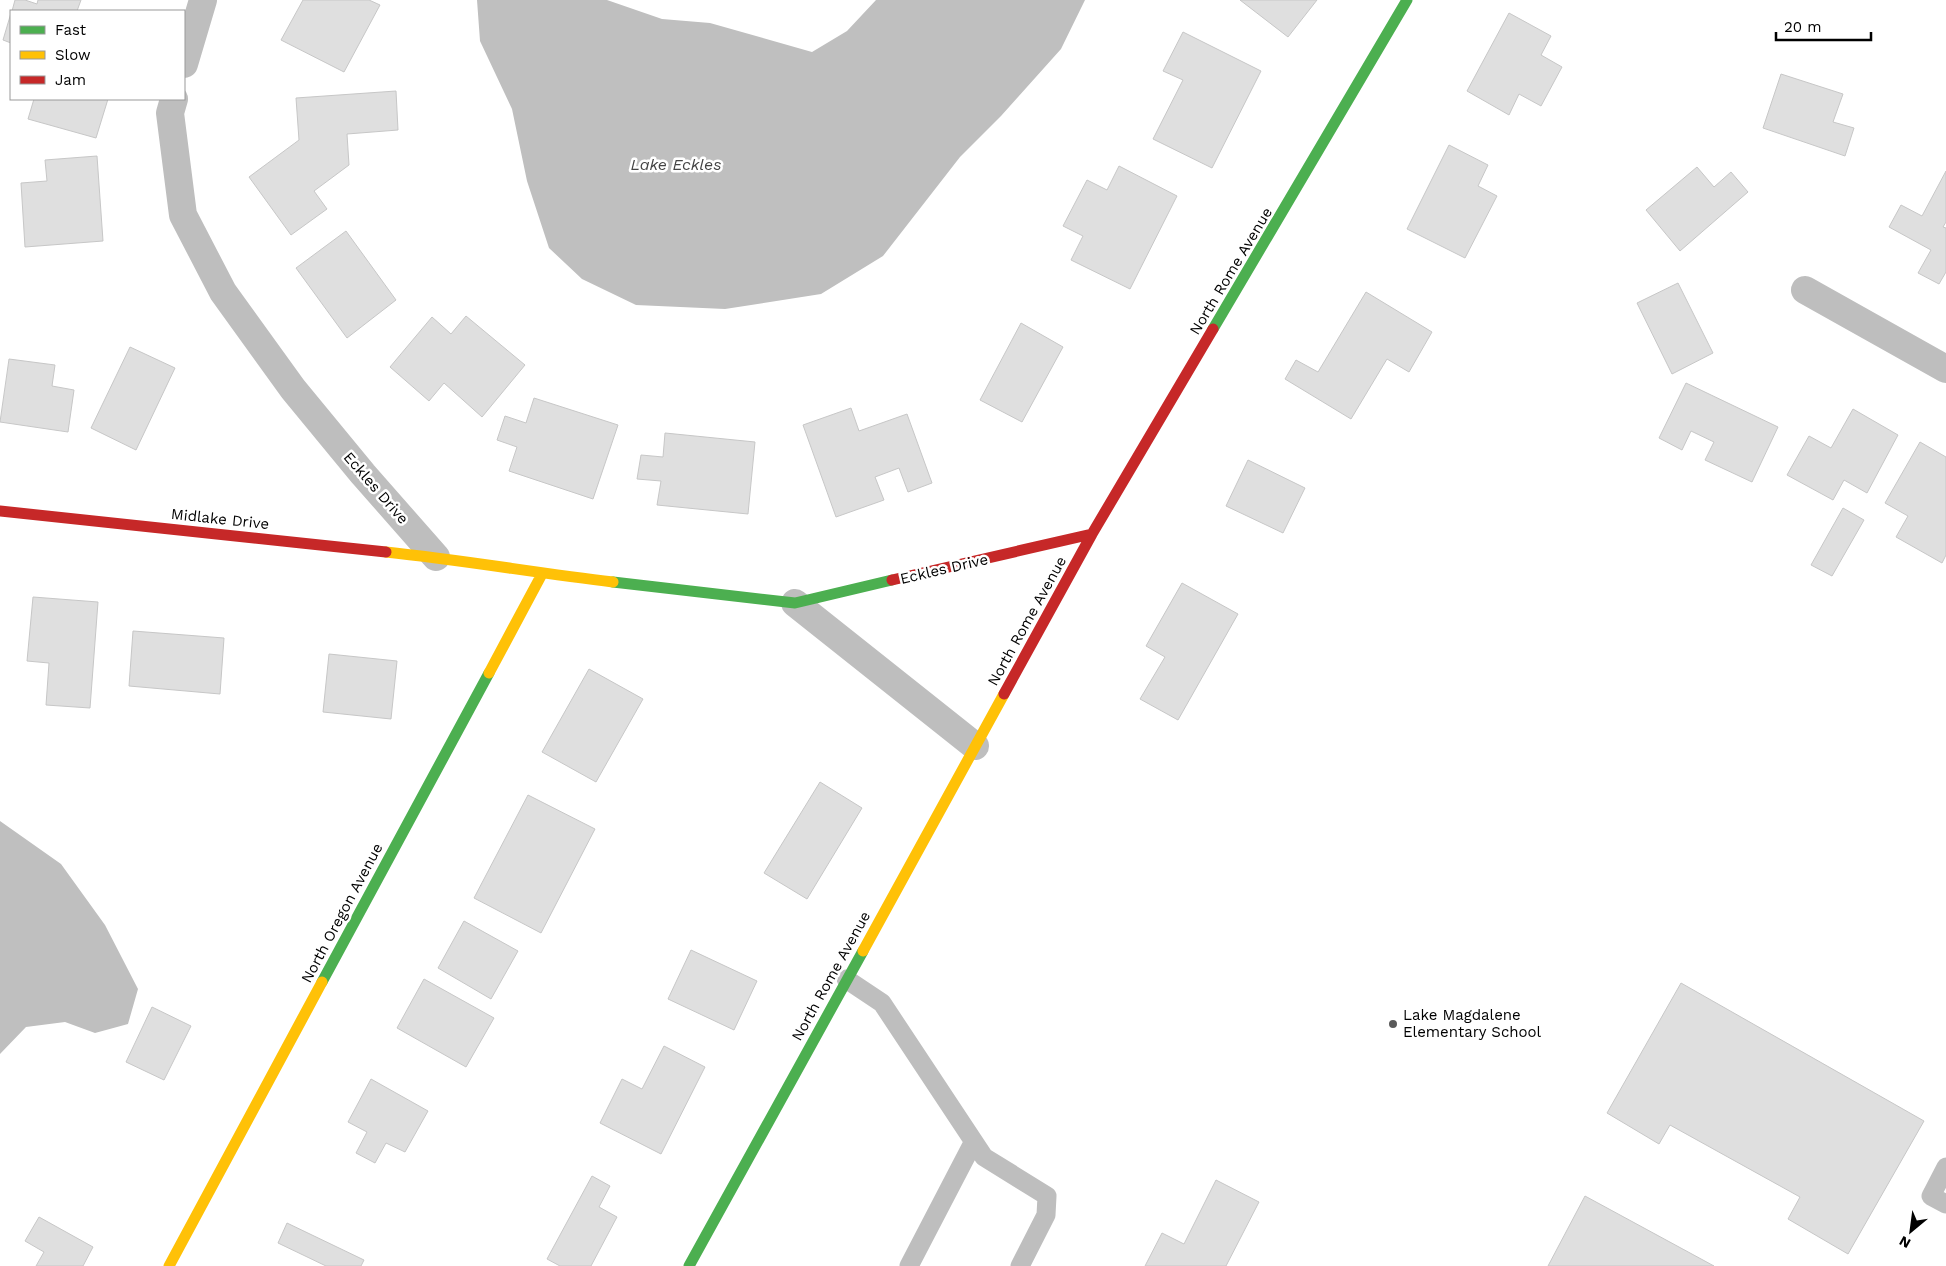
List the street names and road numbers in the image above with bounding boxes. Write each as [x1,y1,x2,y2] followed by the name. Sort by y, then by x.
[1186,204,1276,338] street label: North Rome Avenue
[340,448,412,528] street label: Eckles Drive
[170,505,270,533] street label: Midlake Drive
[898,550,990,588] street label: Eckles Drive
[984,553,1070,689] street label: North Rome Avenue
[297,840,387,986] street label: North Oregon Avenue
[788,908,874,1044] street label: North Rome Avenue

